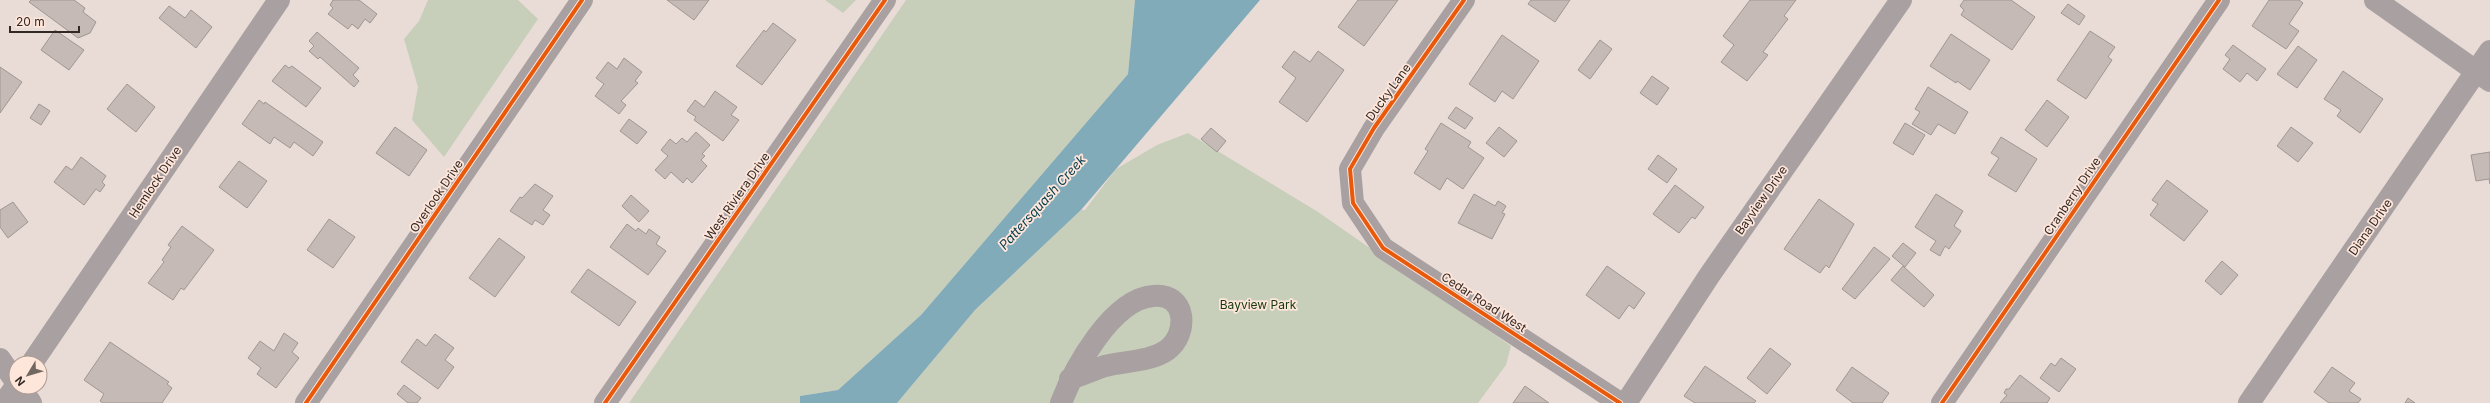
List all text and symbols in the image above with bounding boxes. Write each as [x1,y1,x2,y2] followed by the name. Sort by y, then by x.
[10,8,79,34] scale bar
[16,14,45,29] text: 20 m
[1362,61,1414,123] street label: Ducky Lane
[126,143,184,221] street label: Hemlock Drive
[701,149,773,243] street label: West Riviera Drive
[995,151,1089,253] water label: Pattersquash Creek
[2040,154,2104,238] street label: Cranberry Drive
[406,157,466,235] street label: Overlook Drive
[1732,163,1790,237] street label: Bayview Drive
[2345,196,2395,258] street label: Diana Drive
[1439,269,1529,335] street label: Cedar Road West
[1220,297,1297,312] park label: Bayview Park
[8,355,48,395] north arrow
[12,374,28,389] text: N

